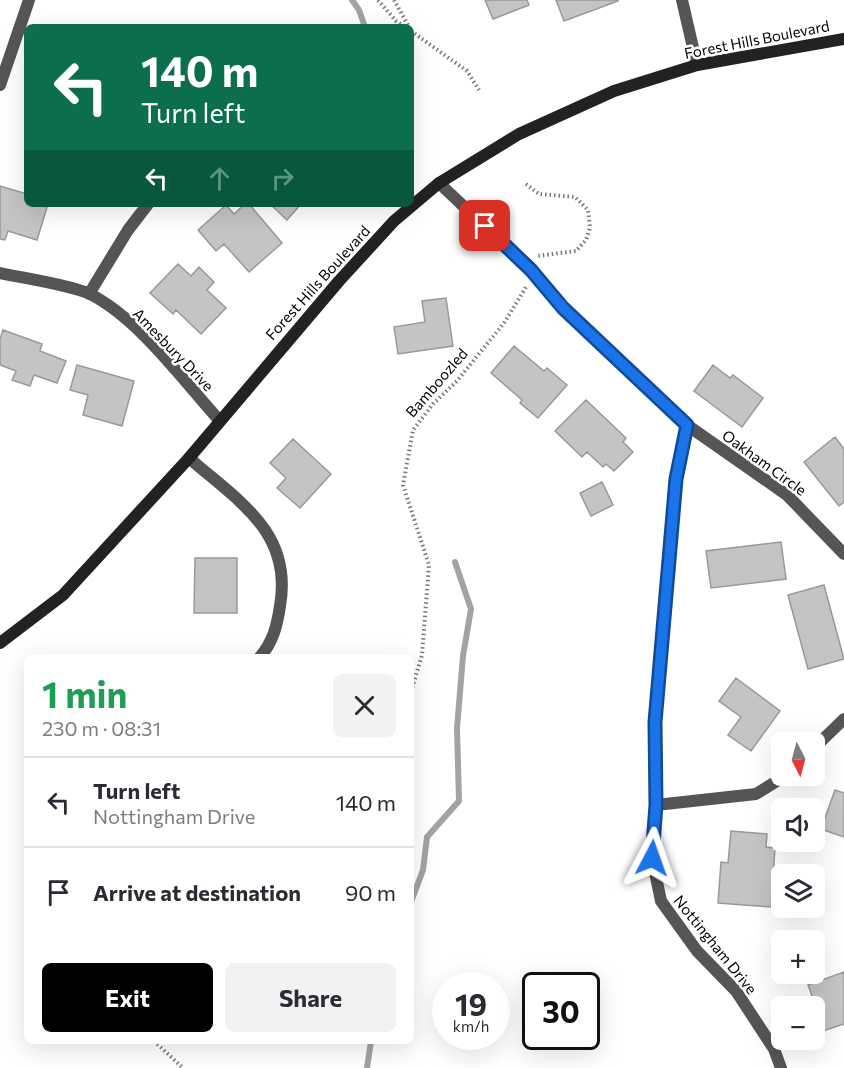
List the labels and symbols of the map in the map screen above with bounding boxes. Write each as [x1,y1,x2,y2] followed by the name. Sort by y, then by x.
[683,16,831,62] street label: Forest Hills Boulevard
[459,200,510,251] pin
[261,222,373,343] street label: Forest Hills Boulevard
[130,304,218,395] street label: Amesbury Drive
[401,344,471,420] street label: Bamboozled
[719,426,810,499] street label: Oakham Circle
[771,732,825,786] north arrow
[620,826,684,890] position arrow
[670,891,761,997] street label: Nottingham Drive
[522,972,600,1050] speed limit sign: 30

